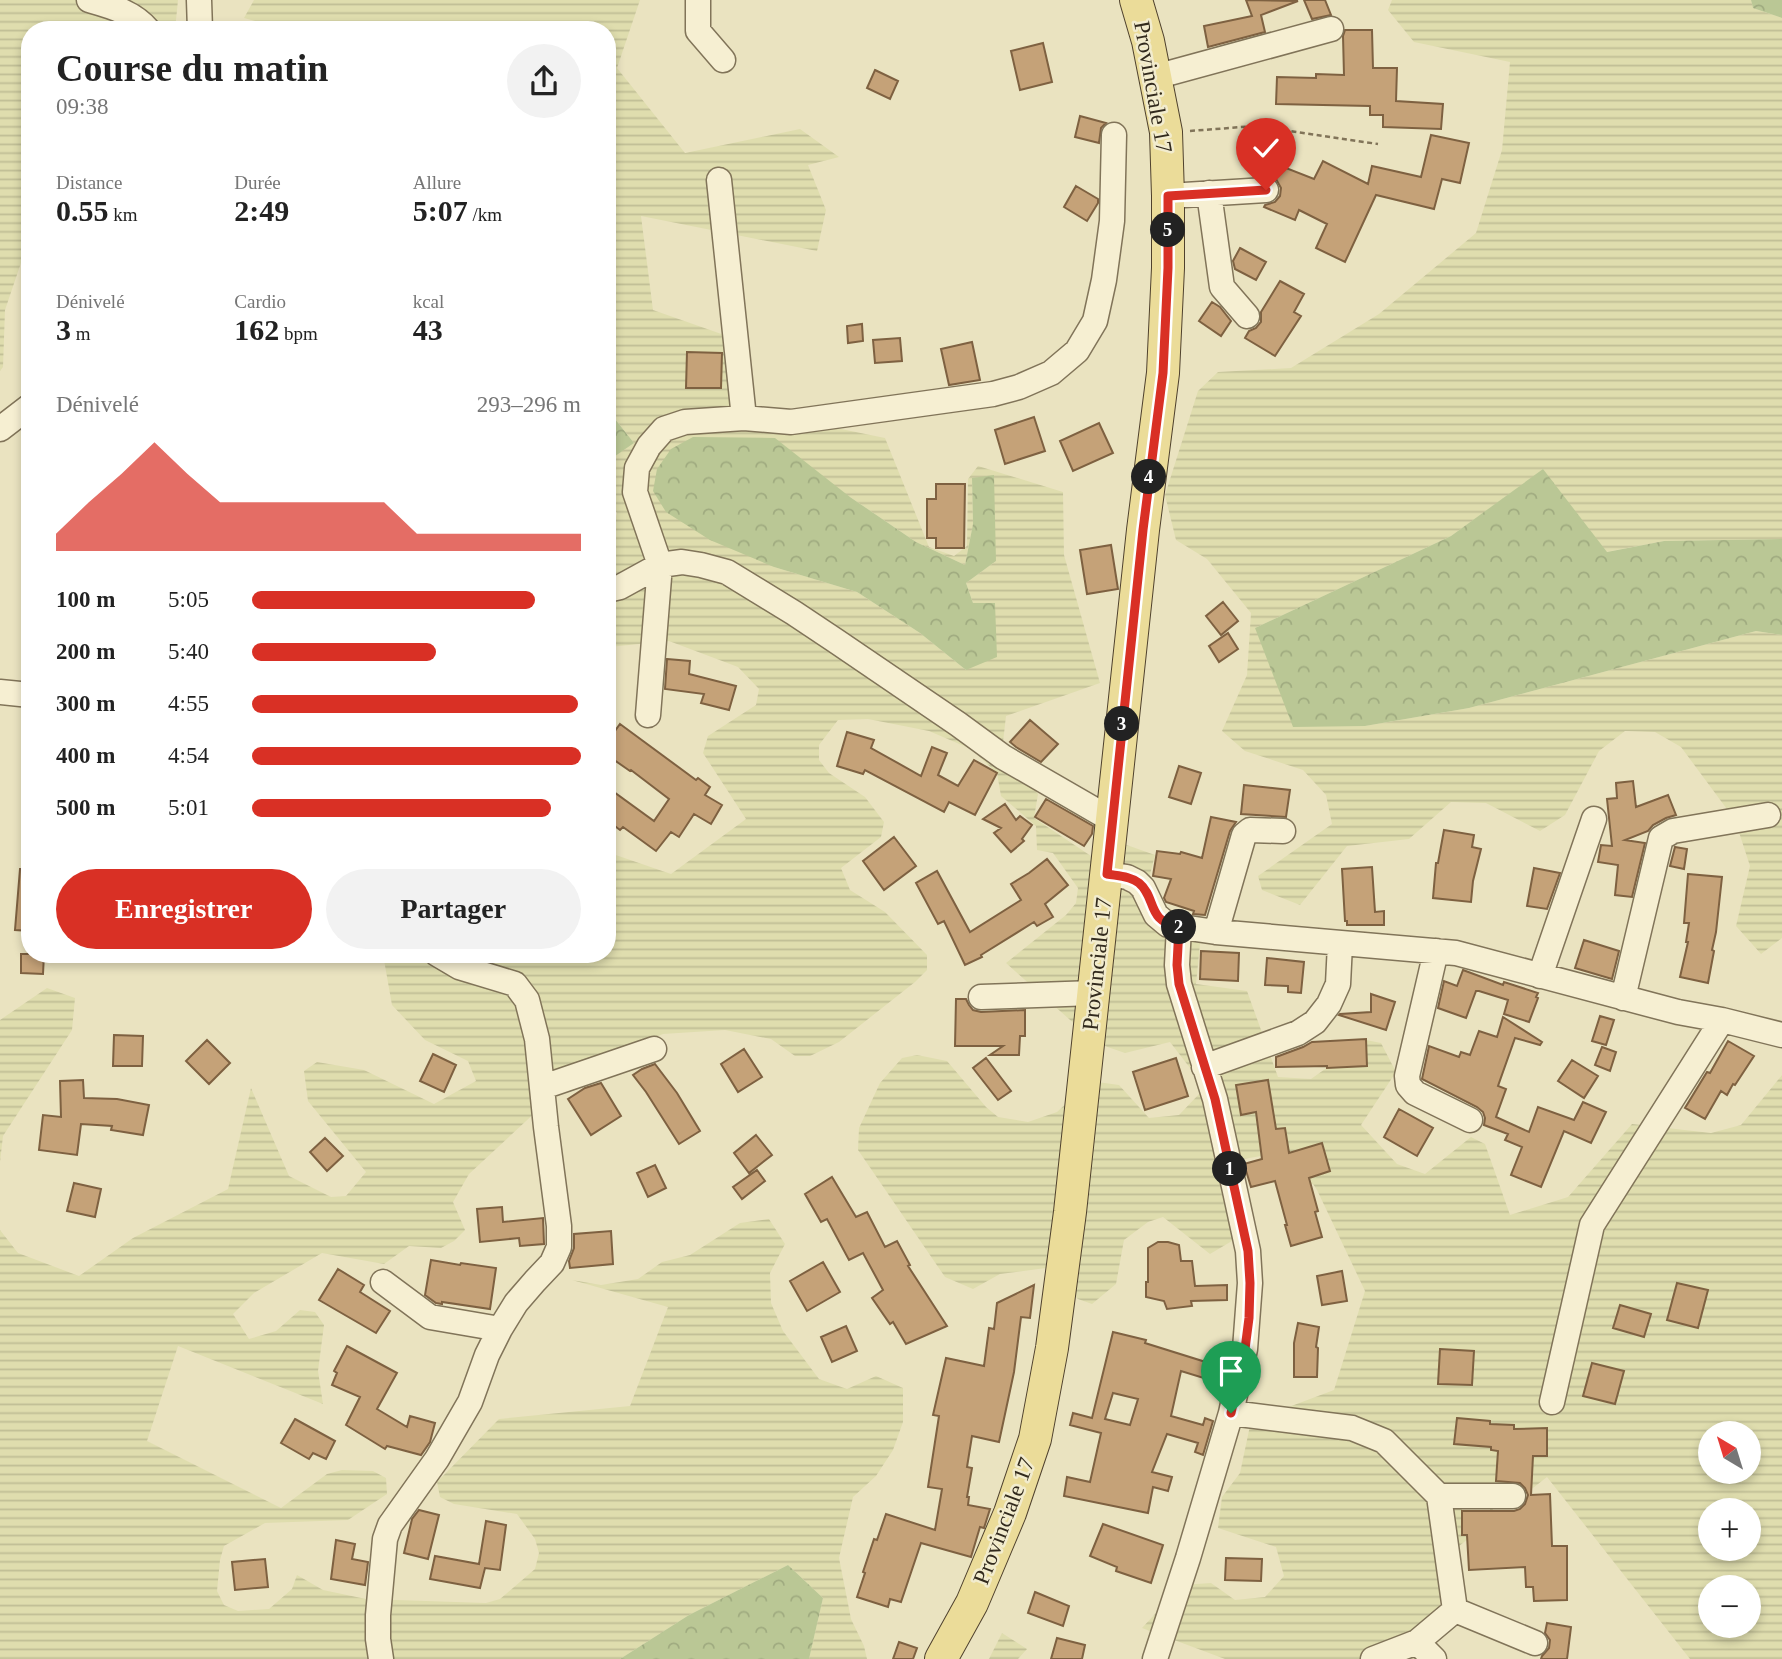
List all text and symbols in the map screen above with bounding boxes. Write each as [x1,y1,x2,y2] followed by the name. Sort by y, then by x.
[1129,19,1177,155] street label: Provinciale 17
[507,44,581,118] button: share
[56,47,328,89] text: Course du matin
[56,94,108,119] text: 09:38
[1236,118,1296,190] pin
[1247,129,1285,167] icon: check
[56,172,122,193] text: Distance
[234,172,281,193] text: Durée
[413,172,461,193] text: Allure
[56,194,109,227] text: 0.55
[234,194,289,227] text: 2:49
[413,194,468,227] text: 5:07
[109,204,138,225] text: km
[468,204,502,225] text: /km
[1150,212,1186,247] pin: 5
[1163,219,1172,240] text: 5
[56,291,125,312] text: Dénivelé
[234,291,286,312] text: Cardio
[413,291,444,312] text: kcal
[56,313,71,346] text: 3
[234,313,279,346] text: 162
[413,313,443,346] text: 43
[71,323,91,344] text: m
[279,323,318,344] text: bpm
[56,392,139,417] text: Dénivelé
[477,392,581,417] text: 293–296 m
[1132,460,1166,494] pin: 4
[1144,466,1153,487] text: 4
[56,587,115,612] text: 100 m
[168,587,209,612] text: 5:05
[56,639,115,664] text: 200 m
[168,639,209,664] text: 5:40
[56,691,115,716] text: 300 m
[168,691,209,716] text: 4:55
[1104,706,1140,742] pin: 3
[1117,713,1126,734] text: 3
[56,743,115,768] text: 400 m
[168,743,209,768] text: 4:54
[56,795,115,820] text: 500 m
[168,795,209,820] text: 5:01
[56,869,312,949] button: Enregistrer
[326,869,581,949] button: Partager
[1078,896,1116,1032] street label: Provinciale 17
[1162,909,1196,944] pin: 2
[1174,916,1183,937] text: 2
[1212,1152,1248,1186] pin: 1
[1225,1158,1234,1179] text: 1
[1201,1341,1261,1413] pin
[1212,1352,1250,1390] icon: arrive
[1698,1421,1760,1484] north arrow
[1698,1421,1761,1638] map controls
[968,1454,1040,1588] street label: Provinciale 17
[1698,1498,1761,1561] button: +
[1698,1575,1761,1638] button: −

